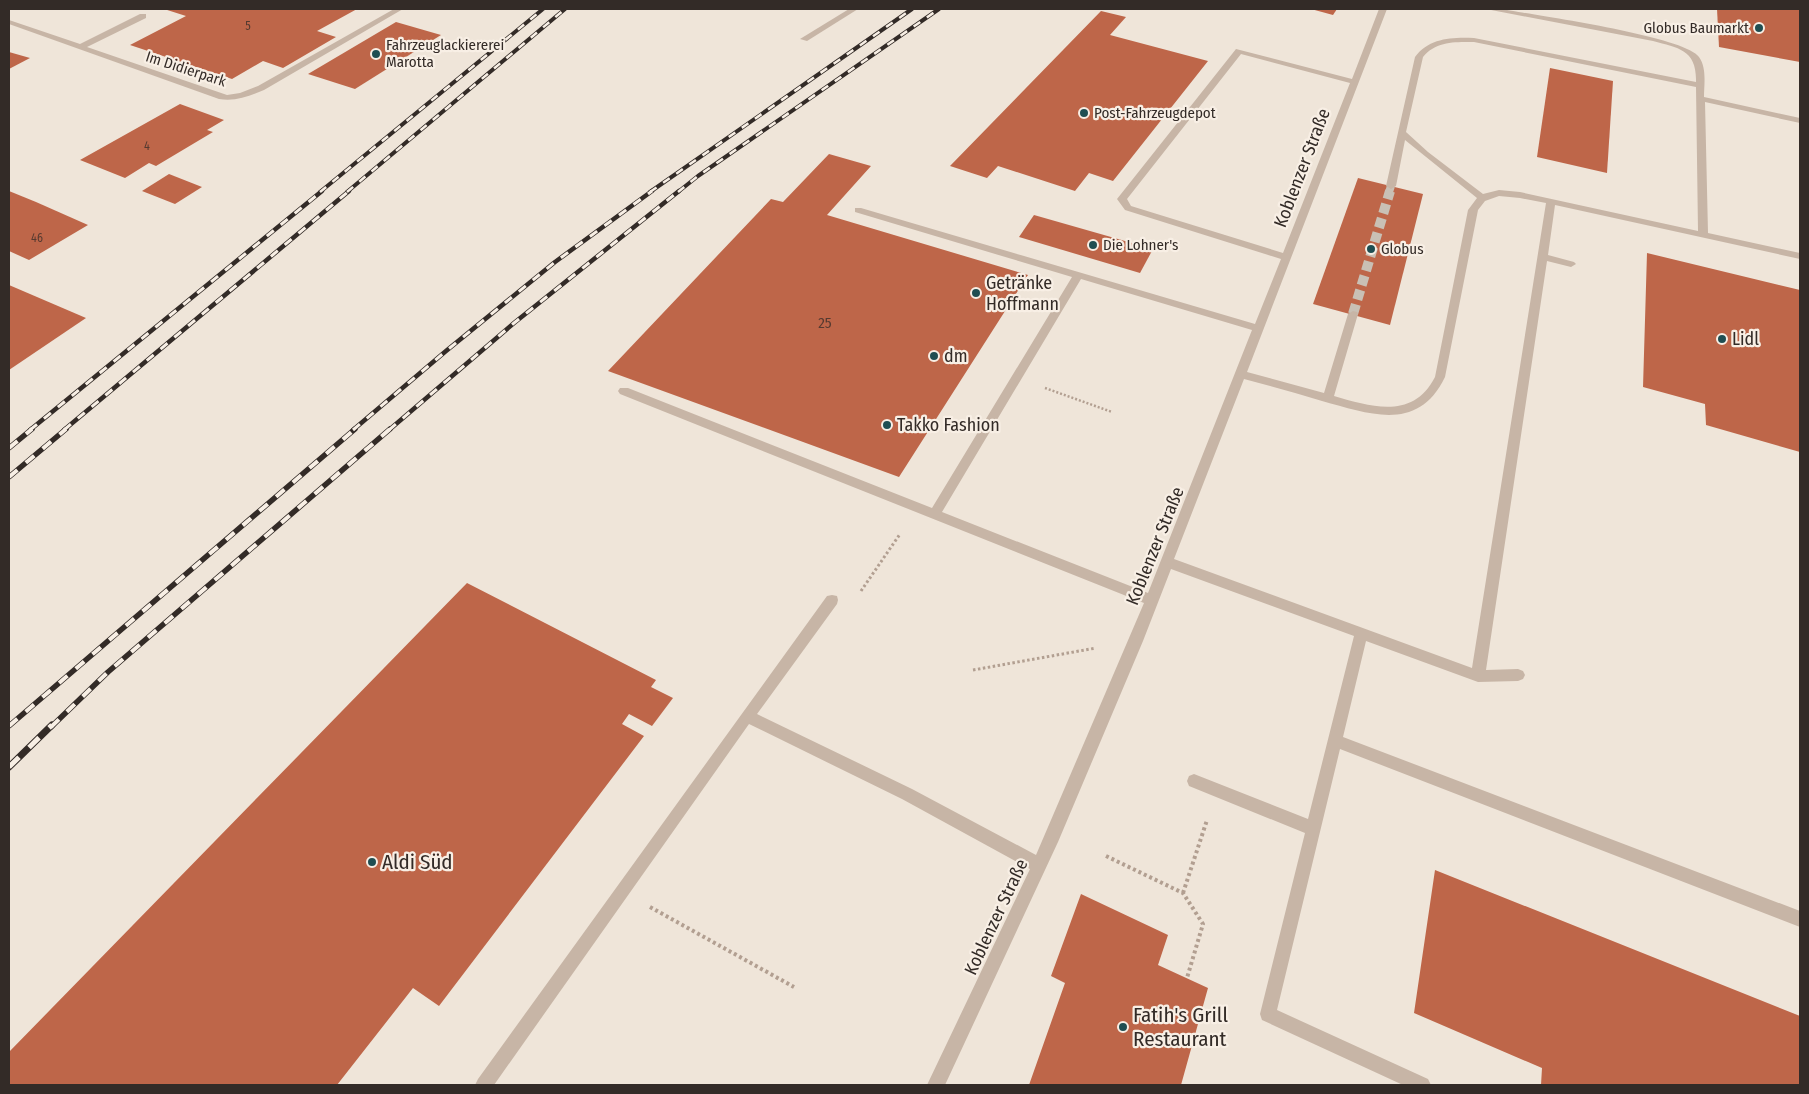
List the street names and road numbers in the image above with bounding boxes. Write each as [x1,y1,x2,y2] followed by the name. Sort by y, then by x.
[144,48,228,90] street label: Im Didierpark
[1269,105,1335,231] street label: Koblenzer Straße
[1121,484,1189,608] street label: Koblenzer Straße
[959,855,1033,979] street label: Koblenzer Straße

